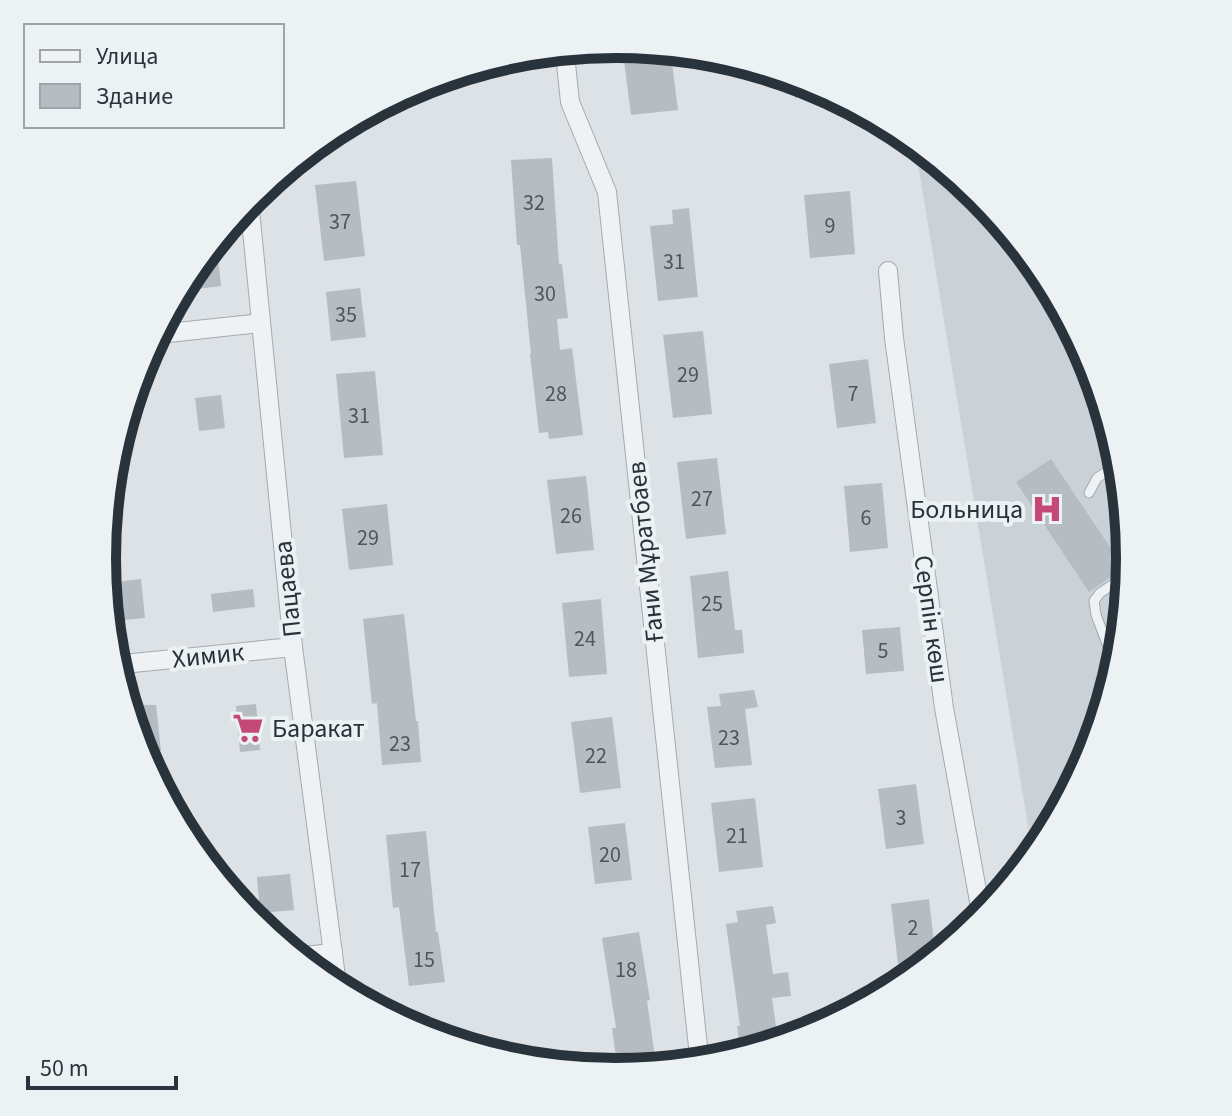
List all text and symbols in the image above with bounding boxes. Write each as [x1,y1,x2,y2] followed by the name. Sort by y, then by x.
[24,24,284,128] legend
[96,39,158,74] text: Улица
[96,79,173,114] text: Здание
[523,187,545,219] house number: 32
[329,206,351,238] house number: 37
[825,210,835,242] house number: 9
[663,246,685,278] house number: 31
[534,278,556,310] house number: 30
[335,299,357,331] house number: 35
[677,359,699,391] house number: 29
[545,378,567,410] house number: 28
[848,378,859,410] house number: 7
[348,400,370,432] house number: 31
[618,460,673,644] street label: Ғани Мұратбаев
[691,483,713,515] house number: 27
[910,491,1023,528] place label: Больница
[1030,492,1064,526] hospital icon: Больница
[560,500,582,532] house number: 26
[861,502,872,534] house number: 6
[357,522,379,554] house number: 29
[264,539,311,639] street label: Пацаева
[904,553,959,685] street label: Серпін көш
[701,588,723,620] house number: 25
[574,623,596,655] house number: 24
[170,633,246,678] street label: Химик
[878,635,888,667] house number: 5
[272,710,365,747] place label: Баракат
[231,711,265,745] supermarket icon: Баракат
[718,722,740,754] house number: 23
[389,728,411,760] house number: 23
[585,740,607,772] house number: 22
[896,802,906,834] house number: 3
[726,820,748,852] house number: 21
[599,839,621,871] house number: 20
[399,854,421,886] house number: 17
[908,912,918,944] house number: 2
[413,944,435,976] house number: 15
[615,954,637,986] house number: 18
[28,1040,176,1090] scale bar
[40,1051,89,1086] text: 50 m

